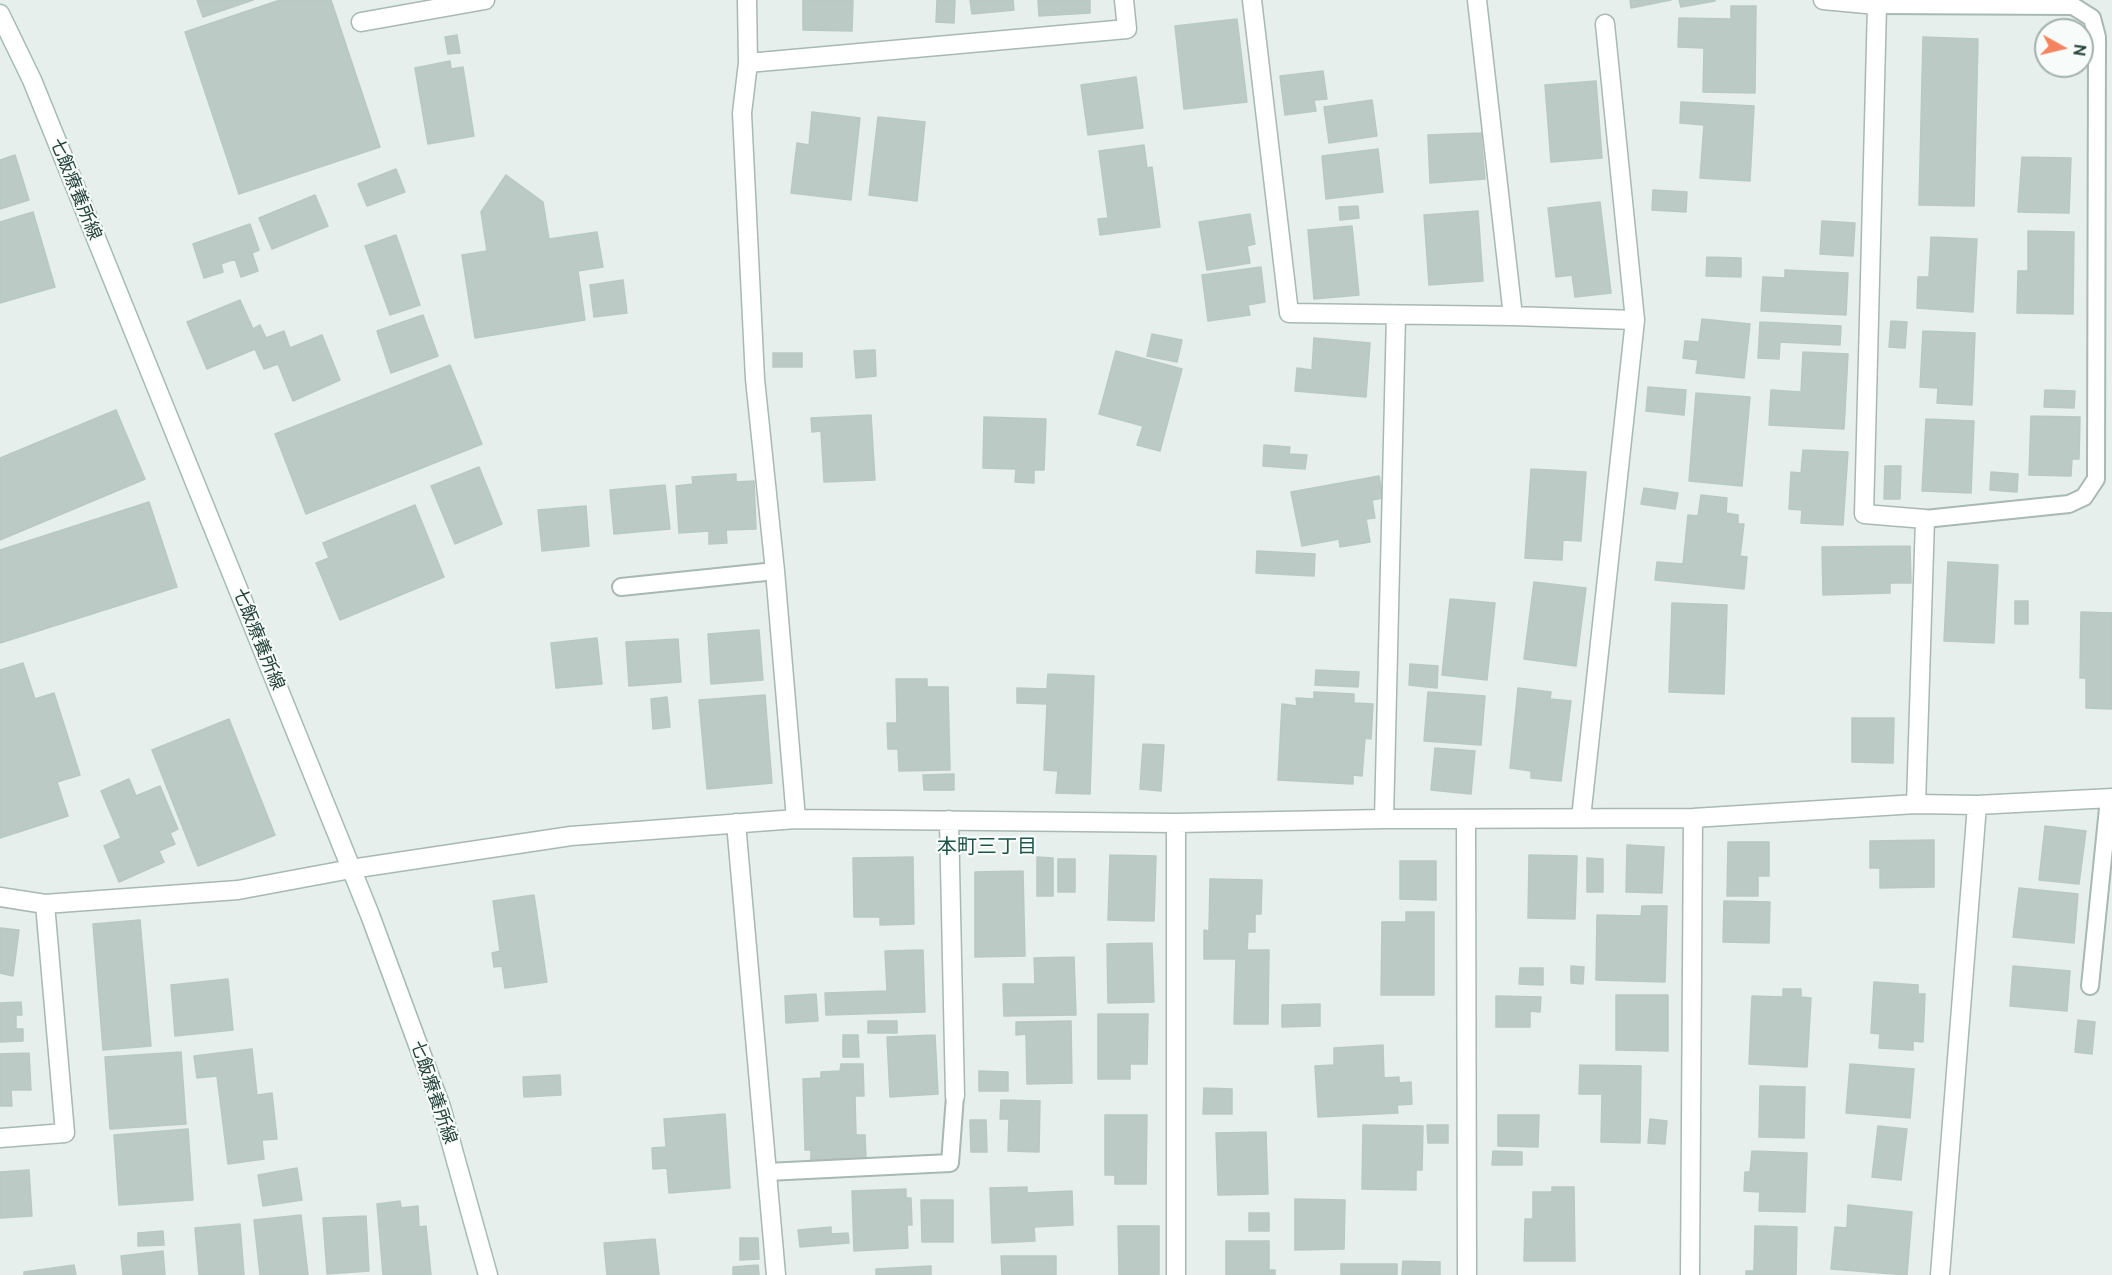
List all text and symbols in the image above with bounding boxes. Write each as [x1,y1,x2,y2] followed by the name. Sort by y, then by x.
[2034,18,2094,78] north arrow
[2070,43,2090,57] text: N
[46,135,106,243] street label: 七飯療養所線
[229,585,289,693] street label: 七飯療養所線
[937,834,1037,858] district label: 本町三丁目
[406,1037,462,1147] street label: 七飯療養所線

